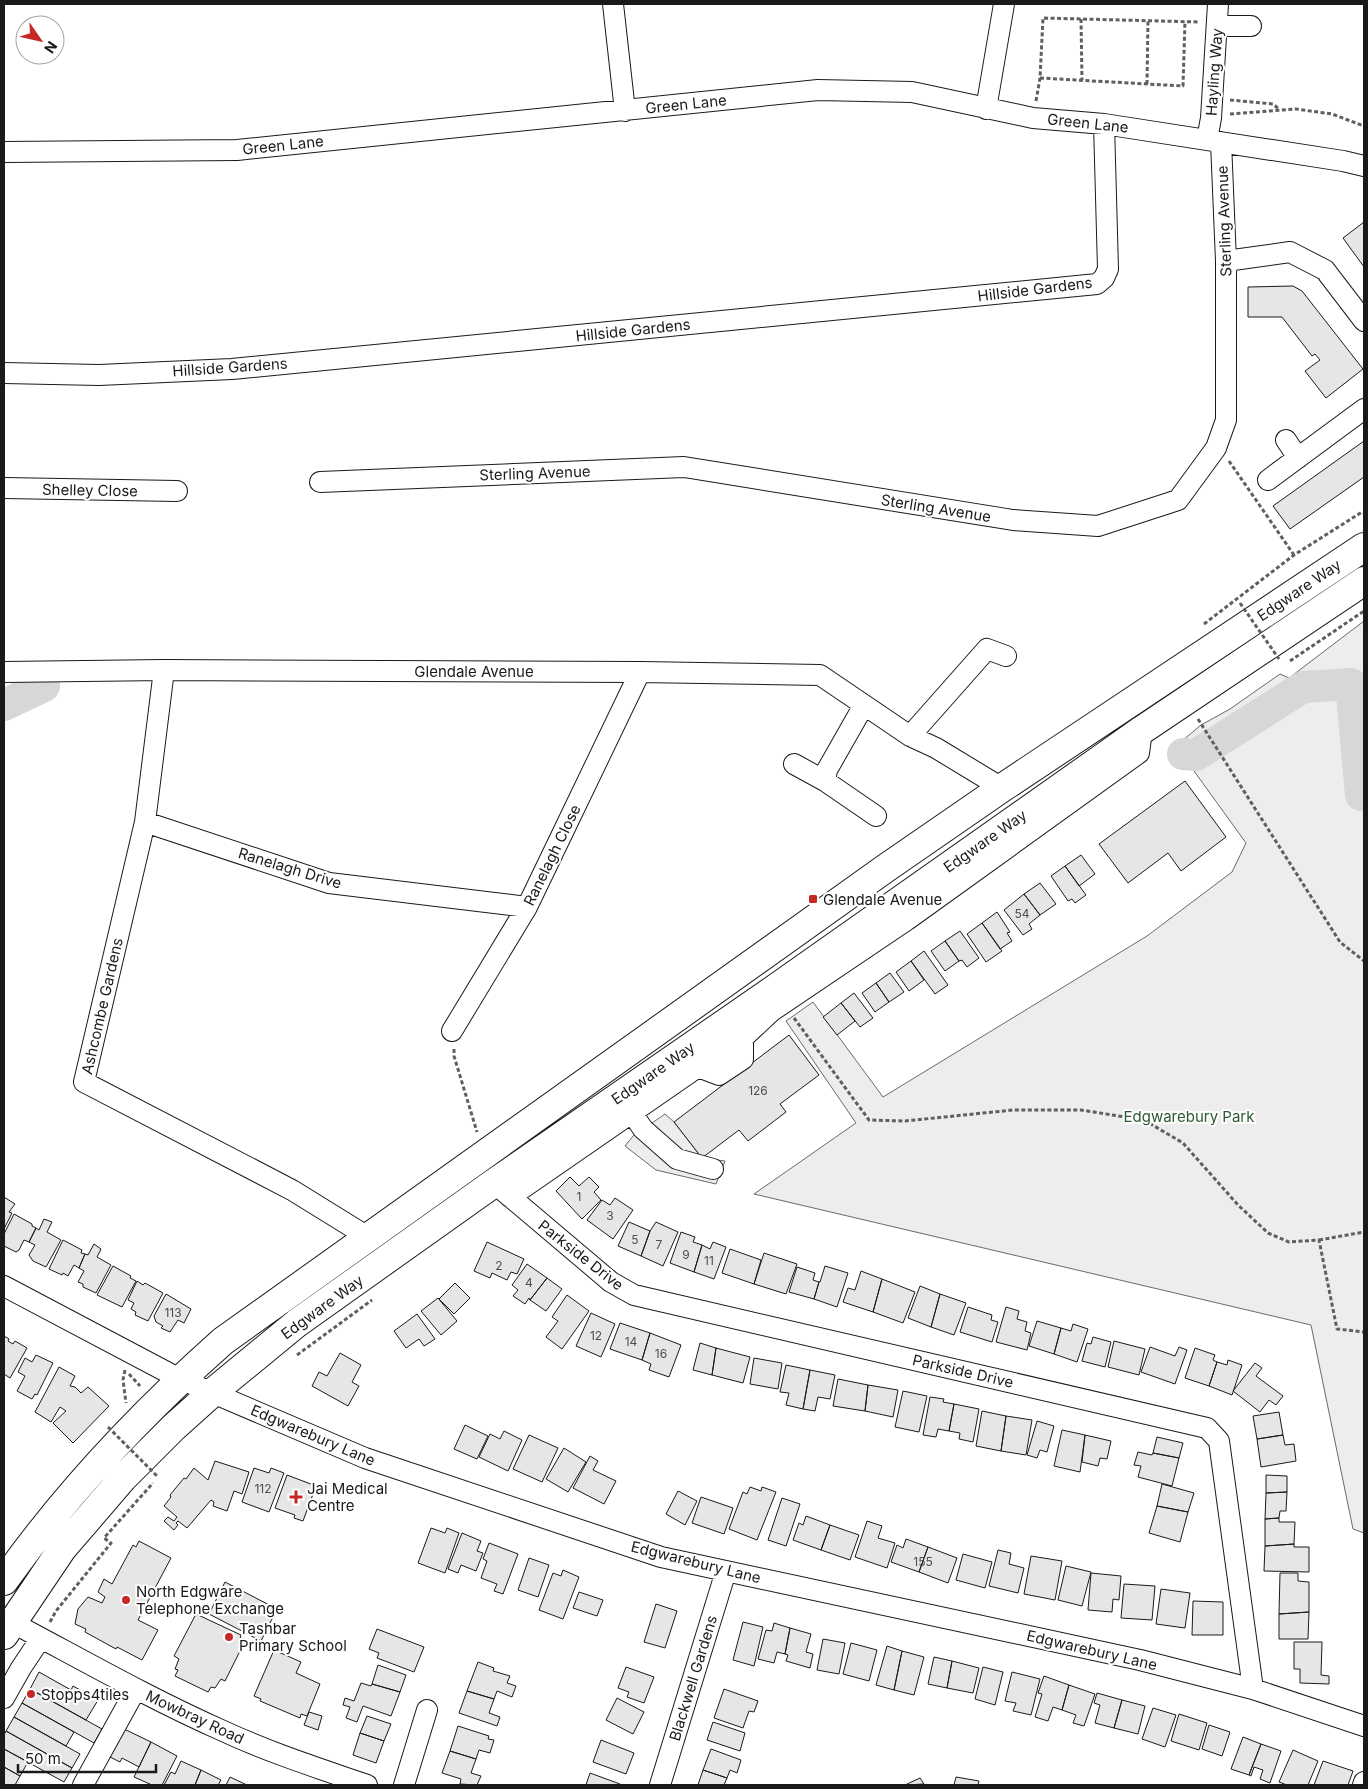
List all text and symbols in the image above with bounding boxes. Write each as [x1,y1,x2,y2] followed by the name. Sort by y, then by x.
[15,15,65,65] north arrow
[1201,27,1227,117] street label: Hayling Way
[41,38,61,57] text: N
[644,90,728,118] street label: Green Lane
[1046,109,1130,137] street label: Green Lane
[241,131,325,159] street label: Green Lane
[1213,165,1235,277] street label: Sterling Avenue
[977,273,1094,305] street label: Hillside Gardens
[575,315,691,345] street label: Hillside Gardens
[172,353,288,381] street label: Hillside Gardens
[479,462,591,484] street label: Sterling Avenue
[42,480,138,500] street label: Shelley Close
[880,490,992,526] street label: Sterling Avenue
[1253,555,1345,625] street label: Edgware Way
[414,662,534,681] street label: Glendale Avenue
[519,801,585,909] street label: Ranelagh Close
[940,805,1031,877] street label: Edgware Way
[236,843,344,893] street label: Ranelagh Drive
[823,890,942,909] place label: Glendale Avenue
[807,893,819,905] marker: Glendale Avenue
[1014,906,1030,921] house number: 54
[77,936,127,1076] street label: Ashcombe Gardens
[608,1037,699,1109] street label: Edgware Way
[748,1083,768,1098] house number: 126
[1124,1107,1255,1126] park label: Edgwarebury Park
[577,1189,581,1204] house number: 1
[606,1208,614,1223] house number: 3
[535,1216,627,1294] street label: Parkside Drive
[631,1232,639,1247] house number: 5
[656,1237,663,1252] house number: 7
[682,1247,690,1262] house number: 9
[704,1253,714,1268] house number: 11
[495,1258,503,1273] house number: 2
[277,1270,367,1343] street label: Edgware Way
[525,1275,533,1290] house number: 4
[164,1305,182,1320] house number: 113
[590,1328,602,1343] house number: 12
[625,1334,638,1349] house number: 14
[655,1346,667,1361] house number: 16
[911,1350,1015,1392] street label: Parkside Drive
[248,1400,378,1470] street label: Edgwarebury Lane
[307,1479,388,1515] place label: Jai Medical Centre
[254,1481,272,1496] house number: 112
[289,1490,303,1504] marker: Jai Medical Centre
[629,1537,763,1587] street label: Edgwarebury Lane
[913,1554,933,1569] house number: 155
[136,1582,284,1618] place label: North Edgware Telephone Exchange
[120,1594,132,1606] marker: North Edgware Telephone Exchange
[665,1613,721,1743] street label: Blackwell Gardens
[239,1619,347,1655] place label: Tashbar Primary School
[1025,1626,1159,1674] street label: Edgwarebury Lane
[223,1631,235,1643] marker: Tashbar Primary School
[41,1685,129,1704] place label: Stopps4tiles
[143,1686,247,1748] street label: Mowbray Road
[25,1688,37,1700] marker: Stopps4tiles
[18,1742,155,1774] scale bar
[25,1749,61,1768] text: 50 m

